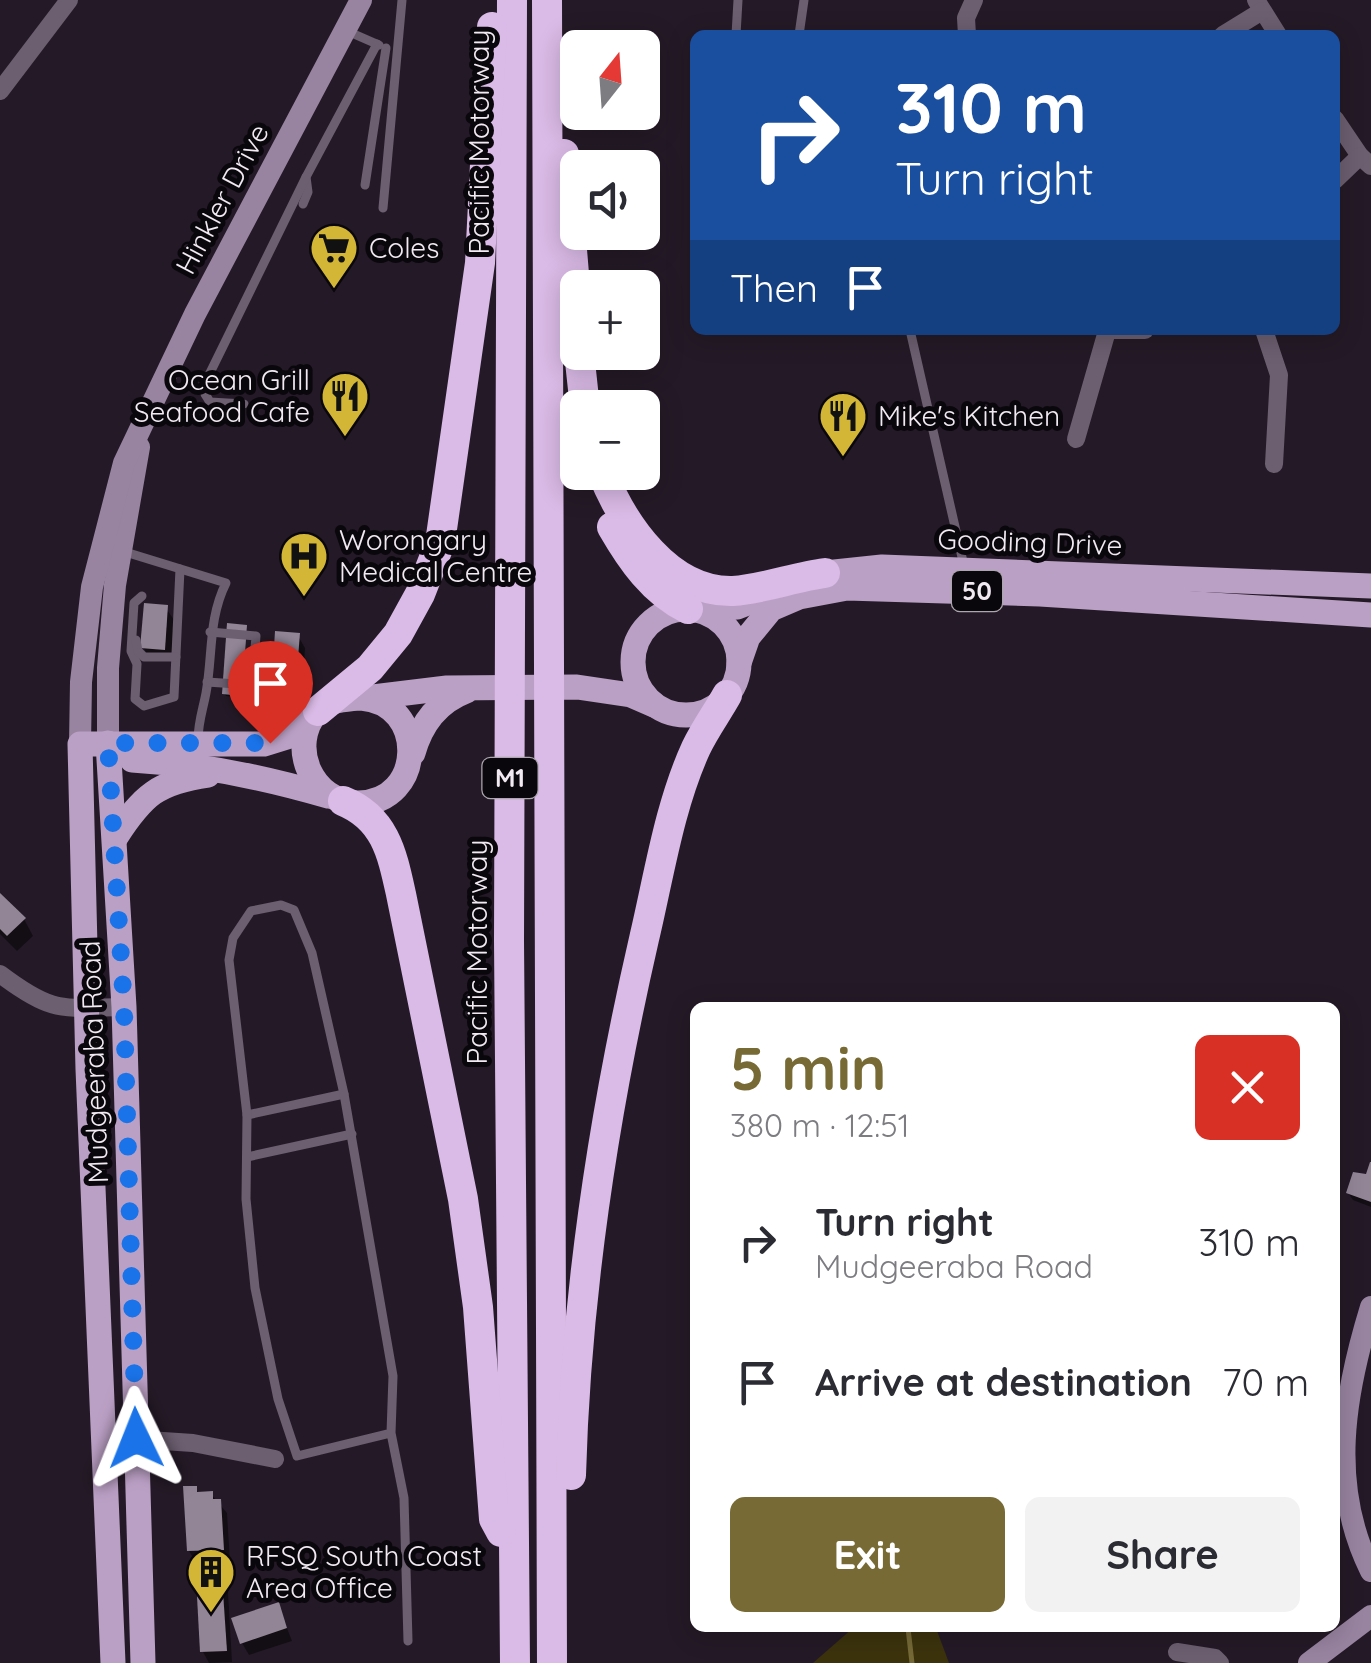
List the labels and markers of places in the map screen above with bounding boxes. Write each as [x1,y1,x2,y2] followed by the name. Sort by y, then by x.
[308,222,360,290] supermarket icon: Coles
[369,230,439,265] place label: Coles
[134,362,310,429] place label: Ocean Grill Seafood Cafe
[319,370,371,438] restaurant icon: Ocean Grill Seafood Cafe
[817,390,869,458] restaurant icon: Mike's Kitchen
[878,398,1060,433] place label: Mike's Kitchen
[339,522,532,589] place label: Worongary Medical Centre
[278,530,330,598] hospital icon: Worongary Medical Centre
[228,641,313,744] pin
[246,1538,482,1605] place label: RFSQ South Coast Area Office
[185,1546,237,1614] building icon: RFSQ South Coast Area Office

